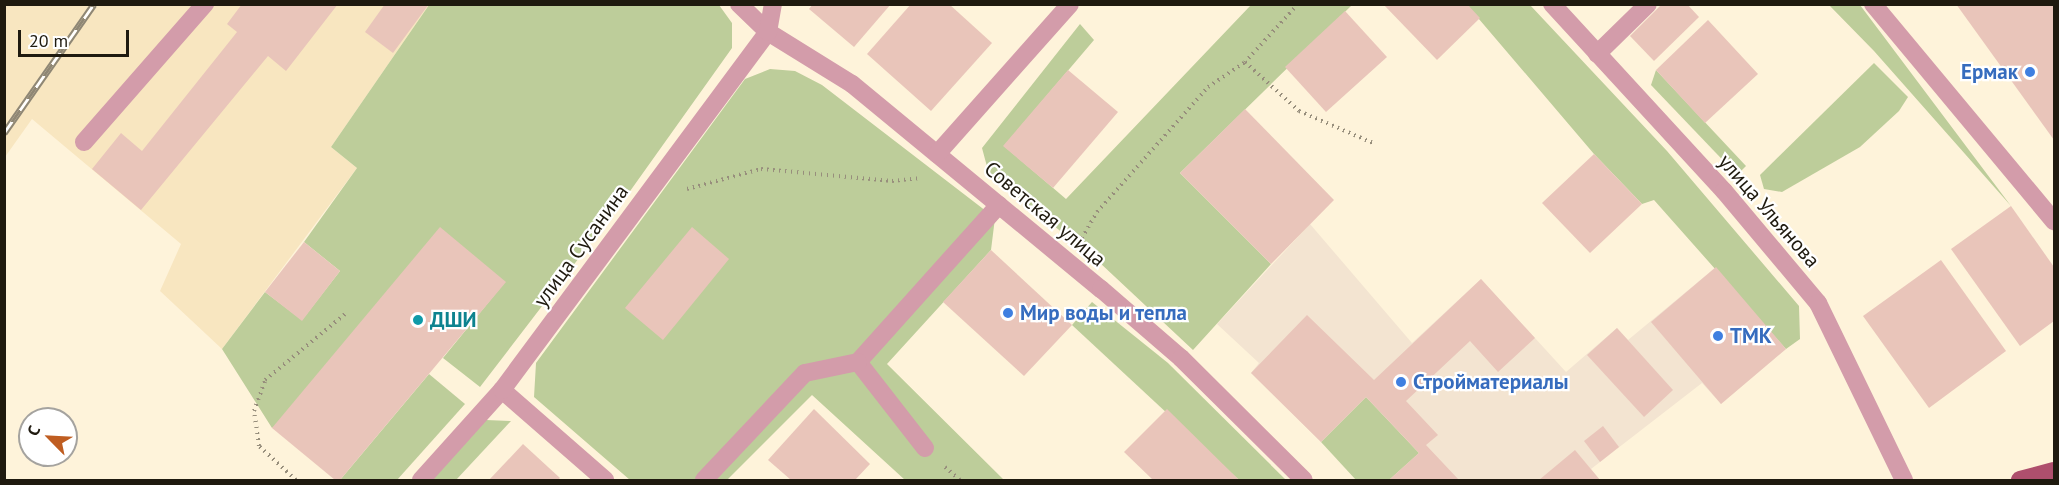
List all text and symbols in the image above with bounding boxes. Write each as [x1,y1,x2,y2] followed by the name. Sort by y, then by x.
[21,18,132,56] scale bar
[29,29,68,52] text: 20 m
[1961,59,2018,85] place label: Ермак
[2023,65,2037,79] marker: Ермак
[1713,149,1825,273] street label: улица Ульянова
[979,156,1111,272] street label: Советская улица
[528,180,634,312] street label: улица Сусанина
[1020,300,1187,326] place label: Мир воды и тепла
[1001,306,1015,320] marker: Мир воды и тепла
[430,307,477,333] place label: ДШИ
[411,313,425,327] marker: ДШИ
[1730,323,1772,349] place label: ТМК
[1711,329,1725,343] marker: ТМК
[1413,369,1569,395] place label: Стройматериалы
[1394,375,1408,389] marker: Стройматериалы
[18,407,78,467] north arrow
[22,422,44,439] text: С

